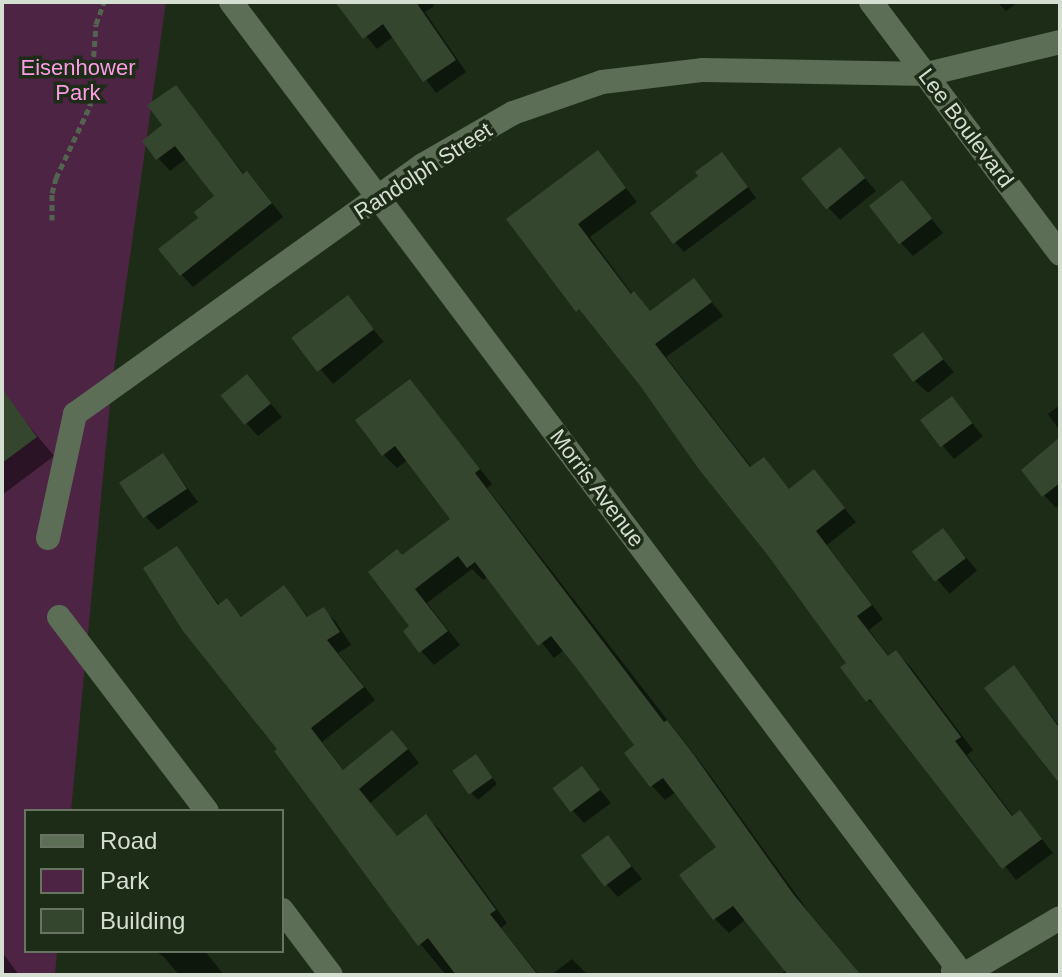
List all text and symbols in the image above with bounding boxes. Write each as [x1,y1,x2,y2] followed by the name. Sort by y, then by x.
[21,54,135,106] park label: Eisenhower Park
[913,63,1019,193] street label: Lee Boulevard
[349,117,497,225] street label: Randolph Street
[544,424,650,552] street label: Morris Avenue
[24,809,284,953] legend
[100,827,157,854] text: Road
[100,867,149,894] text: Park
[100,907,185,934] text: Building

